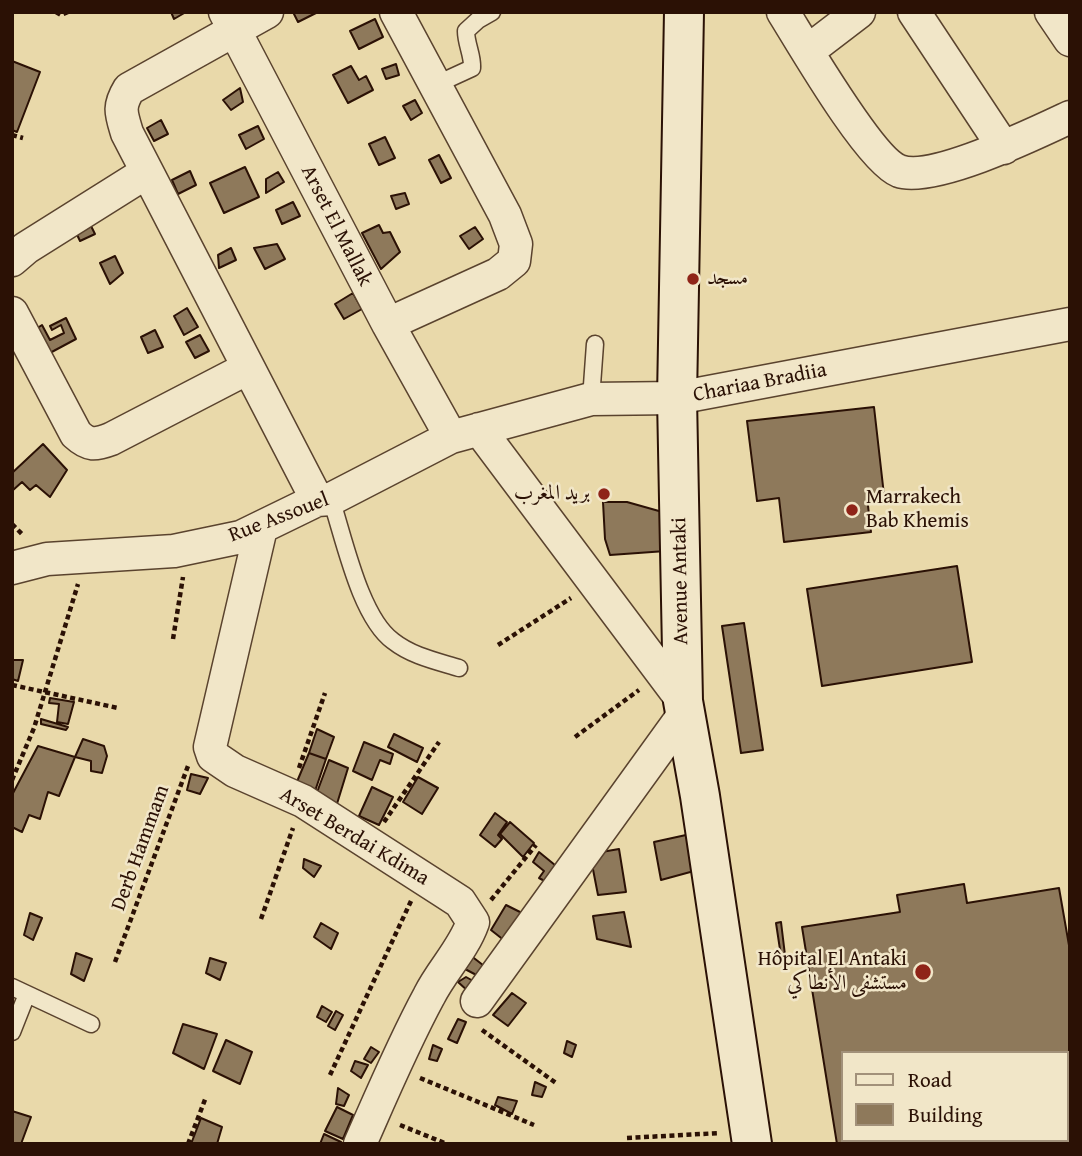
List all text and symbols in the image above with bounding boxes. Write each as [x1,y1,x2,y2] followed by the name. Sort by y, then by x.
[295,161,377,291] street label: Arset El Mallak
[707,266,748,292] place label: مسجد
[685,271,701,287] marker: مسجد
[691,358,829,408] street label: Chariaa Bradiia
[514,481,590,507] place label: بريد المغرب
[866,485,969,535] place label: Marrakech Bab Khemis
[596,486,612,502] marker: بريد المغرب
[225,487,333,549] street label: Rue Assouel
[844,502,860,518] marker: Marrakech Bab Khemis
[667,517,695,645] street label: Avenue Antaki
[107,782,175,914] street label: Derb Hammam
[275,782,433,892] street label: Arset Berdai Kdima
[758,947,907,997] place label: Hôpital El Antaki مستشفى الأنطاكي
[913,962,933,982] marker: Hôpital El Antaki مستشفى الأنطاكي
[841,1051,1068,1142] legend
[908,1064,952,1095] text: Road
[908,1099,982,1130] text: Building

